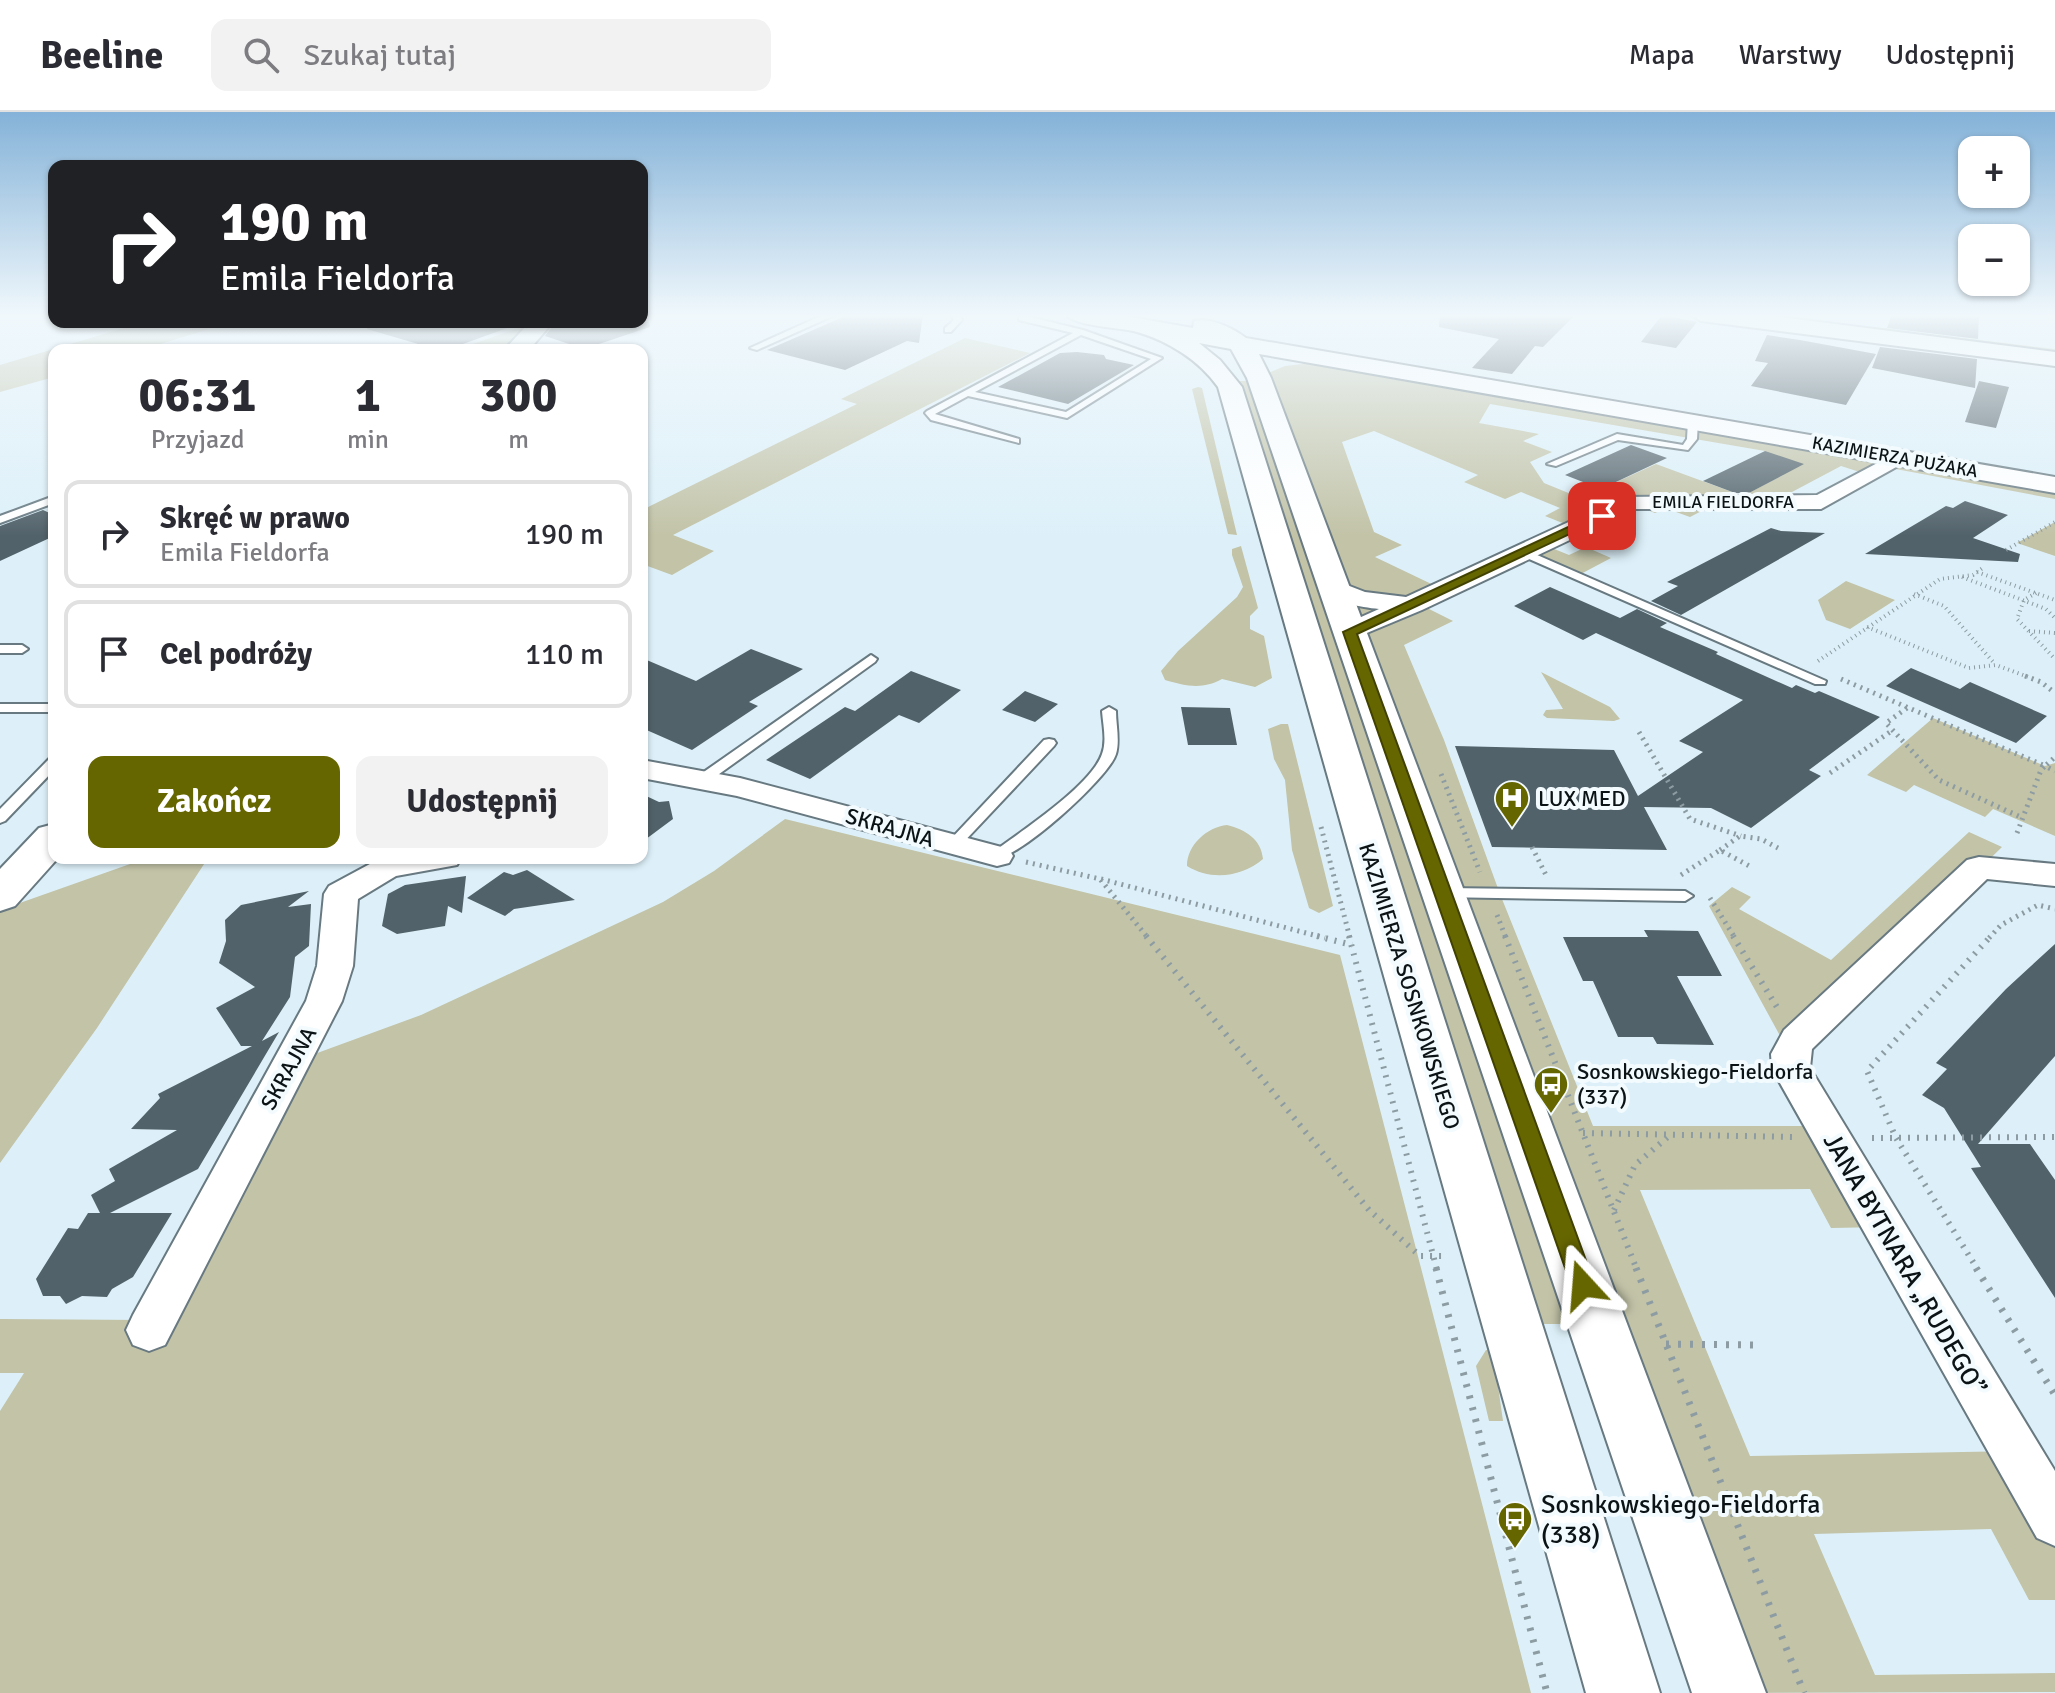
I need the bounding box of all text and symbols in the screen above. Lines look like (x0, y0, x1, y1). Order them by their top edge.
search box (211, 19, 771, 91)
text: Beeline (40, 32, 163, 79)
icon: search (239, 33, 283, 77)
text: Szukaj tutaj (303, 37, 456, 74)
text: Mapa (1629, 38, 1695, 72)
text: Warstwy (1739, 38, 1842, 72)
text: Udostępnij (1886, 38, 2015, 72)
map controls (1958, 136, 2030, 296)
button: + (1958, 136, 2030, 208)
text: 190 m (220, 187, 368, 256)
icon: right (88, 192, 192, 296)
button: − (1958, 224, 2030, 296)
text: Emila Fieldorfa (220, 256, 455, 301)
text: 06:31 (139, 366, 256, 425)
text: 1 (355, 366, 381, 425)
text: 300 (480, 366, 557, 425)
text: Przyjazd (151, 424, 244, 456)
text: min (347, 424, 389, 456)
text: m (508, 424, 529, 456)
street label: KAZIMIERZA PUŻAKA (1810, 432, 1980, 482)
pin (1568, 482, 1636, 550)
street label: EMILA FIELDORFA (1652, 491, 1794, 513)
icon: arrive (1580, 494, 1624, 538)
text: Skręć w prawo (160, 500, 350, 537)
icon: right (92, 512, 136, 556)
text: 190 m (525, 516, 604, 553)
text: Emila Fieldorfa (160, 537, 330, 569)
icon: arrive (92, 632, 136, 676)
text: Cel podróży (160, 636, 312, 673)
text: 110 m (525, 636, 604, 673)
button: Zakończ (88, 756, 340, 848)
button: Udostępnij (356, 756, 608, 848)
hospital icon: LUX MED (1493, 779, 1531, 829)
place label: LUX MED (1538, 785, 1626, 812)
street label: SKRAJNA (843, 802, 938, 853)
street label: KAZIMIERZA SOSNKOWSKIEGO (1353, 840, 1466, 1133)
street label: SKRAJNA (255, 1022, 322, 1114)
place label: Sosnkowskiego-Fieldorfa (337) (1577, 1058, 1813, 1110)
bus stop icon: Sosnkowskiego-Fieldorfa (337) (1532, 1065, 1570, 1115)
street label: JANA BYTNARA „RUDEGO” (1816, 1127, 1992, 1402)
position arrow (1541, 1243, 1625, 1327)
place label: Sosnkowskiego-Fieldorfa (338) (1541, 1489, 1820, 1551)
bus stop icon: Sosnkowskiego-Fieldorfa (338) (1496, 1500, 1534, 1550)

